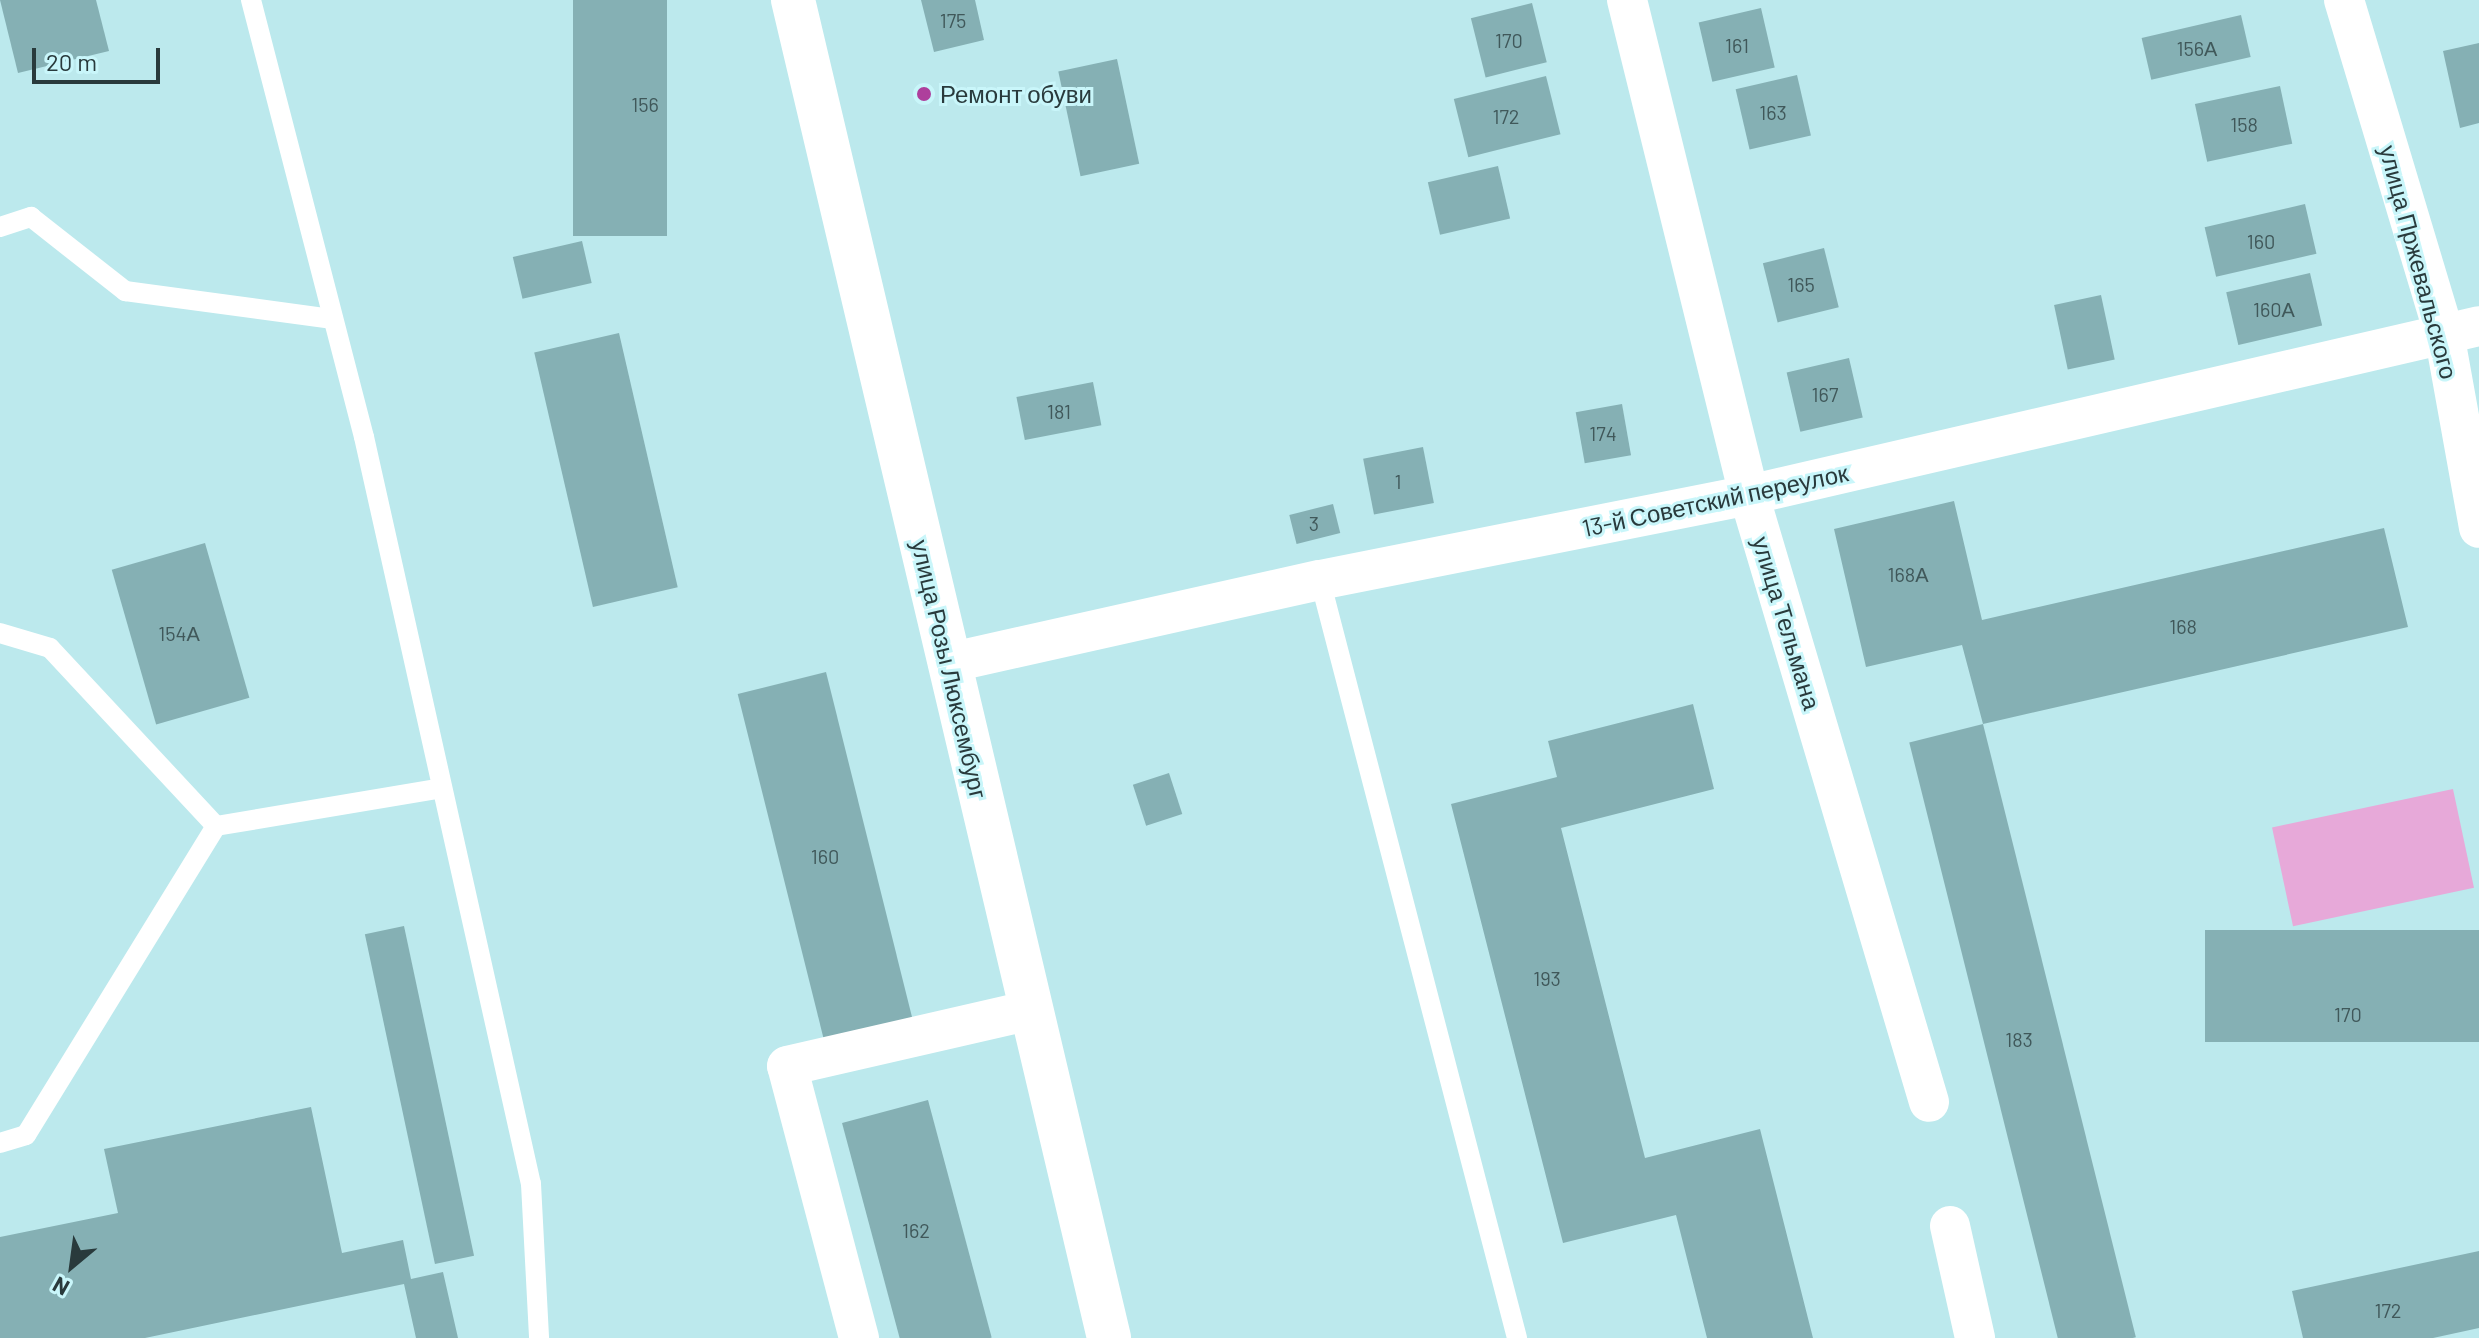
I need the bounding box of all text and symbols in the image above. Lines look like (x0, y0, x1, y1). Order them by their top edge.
house number: 175 (940, 8, 966, 32)
house number: 170 (1495, 28, 1523, 52)
scale bar (36, 32, 164, 82)
house number: 161 (1725, 33, 1749, 57)
house number: 156А (2177, 36, 2217, 60)
text: 20 m (46, 47, 97, 76)
place label: Ремонт обуви (940, 80, 1092, 108)
marker: Ремонт обуви (915, 85, 933, 103)
house number: 156 (631, 92, 659, 116)
house number: 163 (1759, 100, 1787, 124)
house number: 172 (1492, 104, 1520, 128)
house number: 158 (2230, 112, 2258, 136)
street label: улица Пржевальского (2374, 142, 2464, 382)
house number: 160 (2247, 229, 2275, 253)
house number: 165 (1787, 272, 1815, 296)
house number: 160А (2253, 297, 2295, 321)
house number: 167 (1812, 382, 1838, 406)
house number: 181 (1047, 399, 1071, 423)
house number: 174 (1589, 421, 1617, 445)
street label: 13-й Советский переулок (1579, 458, 1851, 542)
house number: 1 (1395, 469, 1401, 493)
house number: 3 (1309, 511, 1319, 535)
street label: улица Тельмана (1747, 533, 1827, 713)
street label: улица Розы Люксембург (906, 537, 994, 801)
house number: 168А (1887, 562, 1929, 586)
house number: 168 (2169, 614, 2197, 638)
house number: 154А (158, 621, 200, 645)
house number: 160 (811, 844, 839, 868)
house number: 193 (1533, 966, 1561, 990)
house number: 170 (2334, 1002, 2362, 1026)
house number: 183 (2005, 1027, 2033, 1051)
house number: 162 (902, 1218, 930, 1242)
north arrow (32, 1226, 112, 1306)
text: N (48, 1272, 73, 1302)
house number: 172 (2374, 1298, 2402, 1322)

